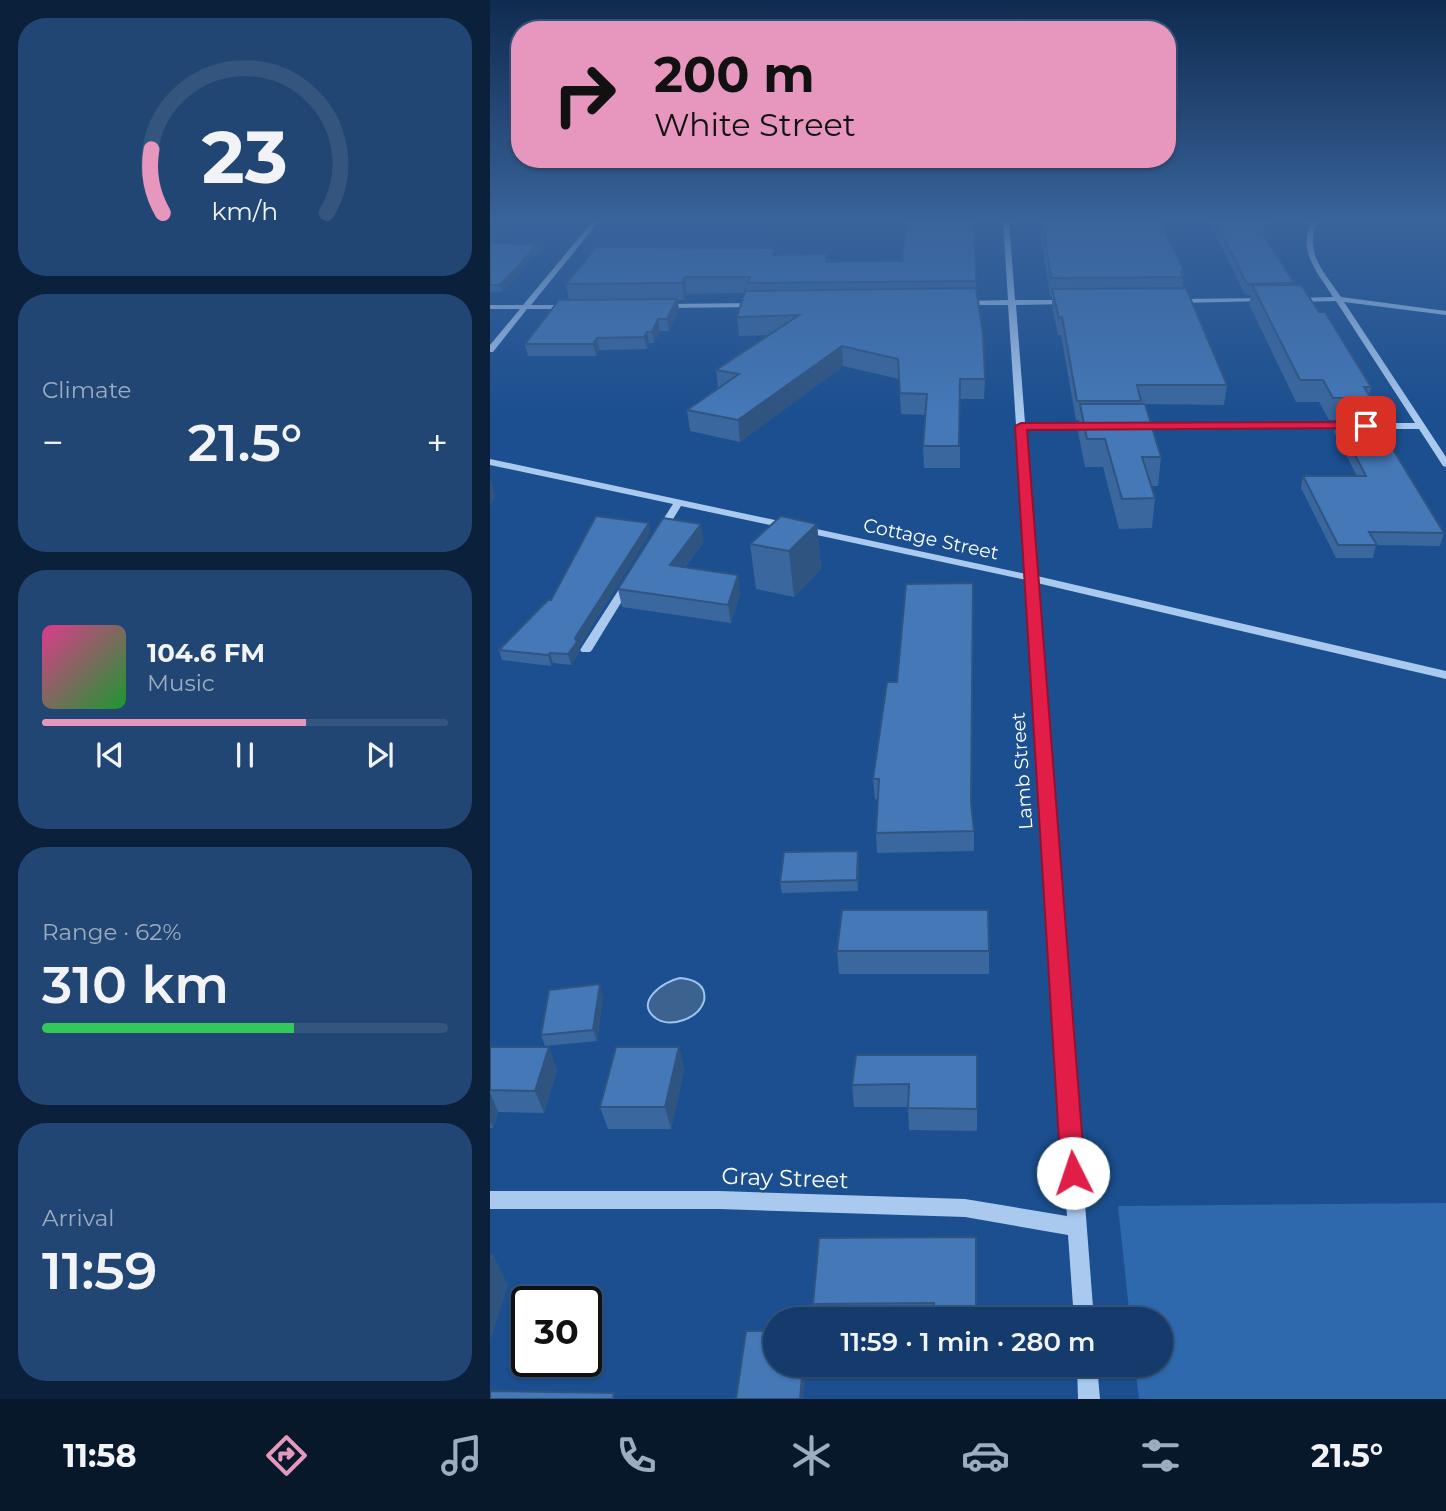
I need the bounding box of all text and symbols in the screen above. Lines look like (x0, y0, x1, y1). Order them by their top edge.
text: 200 m (654, 45, 815, 104)
icon: right (539, 49, 630, 140)
text: White Street (654, 105, 856, 144)
text: 23 (202, 113, 288, 201)
text: km/h (212, 196, 278, 226)
text: Climate (42, 376, 131, 404)
pin (1336, 396, 1396, 456)
icon: arrive (1347, 407, 1385, 445)
text: 21.5° (188, 411, 302, 474)
text: − (42, 419, 64, 466)
text: + (426, 419, 448, 466)
street label: Cottage Street (861, 513, 1001, 565)
text: 104.6 FM (147, 637, 265, 669)
text: Music (147, 669, 215, 697)
street label: Lamb Street (1006, 711, 1038, 831)
icon: previous (91, 736, 129, 774)
icon: pause (226, 736, 264, 774)
icon: next (361, 736, 399, 774)
text: Range · 62% (42, 918, 182, 946)
text: 310 km (42, 953, 229, 1016)
position arrow (1036, 1136, 1110, 1210)
street label: Gray Street (721, 1162, 849, 1194)
text: Arrival (42, 1204, 115, 1232)
text: 11:59 (42, 1239, 157, 1302)
speed limit sign: 30 (511, 1286, 602, 1377)
text: 11:59 · 1 min · 280 m (840, 1326, 1096, 1358)
icon: directions (262, 1431, 311, 1480)
icon: music (437, 1431, 486, 1480)
icon: phone (612, 1431, 661, 1480)
icon: climate (787, 1431, 836, 1480)
icon: car (961, 1431, 1010, 1480)
icon: filters (1136, 1431, 1185, 1480)
text: 11:58 (63, 1436, 137, 1475)
text: 21.5° (1311, 1436, 1383, 1475)

